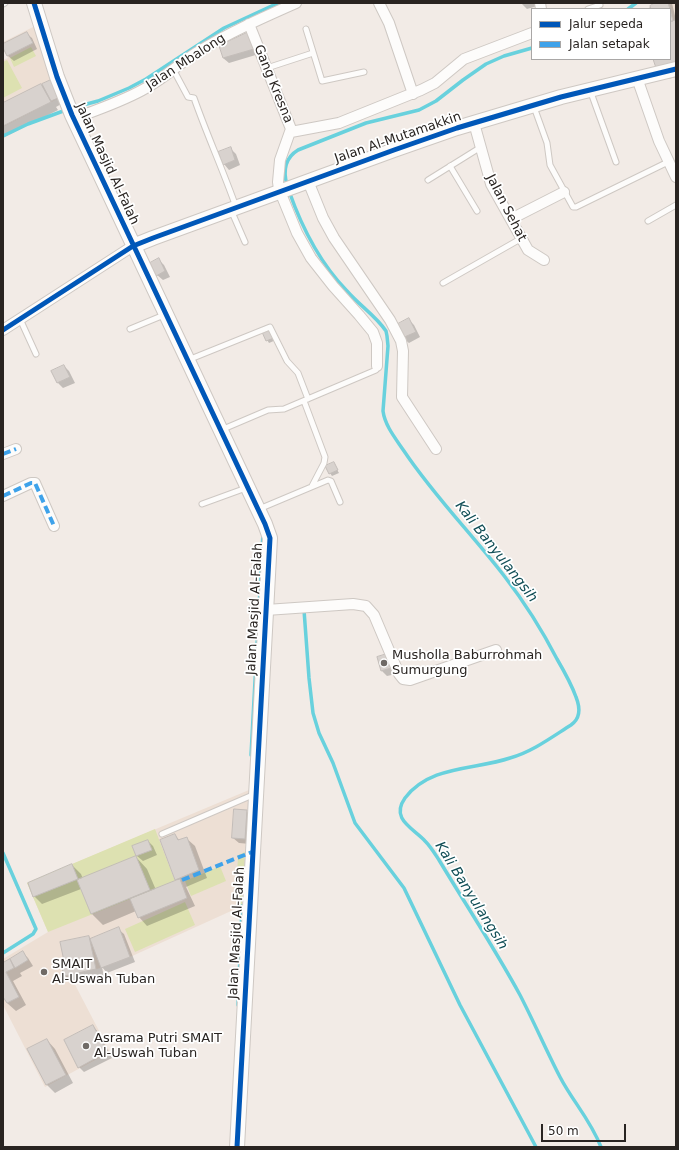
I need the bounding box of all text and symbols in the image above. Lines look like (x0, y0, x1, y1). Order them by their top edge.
legend (531, 8, 671, 60)
text: Jalur sepeda (569, 17, 643, 31)
street label: Jalan Mbalong (143, 31, 229, 93)
text: Jalan setapak (569, 37, 650, 51)
street label: Gang Kresna (250, 42, 296, 126)
street label: Jalan Masjid Al-Falah (72, 101, 142, 227)
street label: Jalan Al-Mutamakkin (333, 109, 463, 167)
street label: Jalan Sehat (482, 172, 530, 244)
water label: Kali Banyulangsih (451, 498, 541, 606)
street label: Jalan Masjid Al-Falah (244, 542, 266, 676)
place label: Musholla Baburrohmah Sumurgung (392, 648, 542, 679)
marker: Musholla Baburrohmah Sumurgung (379, 658, 389, 668)
water label: Kali Banyulangsih (431, 839, 511, 953)
street label: Jalan Masjid Al-Falah (226, 866, 248, 1000)
place label: SMAIT Al-Uswah Tuban (52, 957, 155, 988)
marker: SMAIT Al-Uswah Tuban (39, 967, 49, 977)
place label: Asrama Putri SMAIT Al-Uswah Tuban (94, 1031, 222, 1062)
marker: Asrama Putri SMAIT Al-Uswah Tuban (81, 1041, 91, 1051)
scale bar (543, 1116, 628, 1142)
text: 50 m (548, 1124, 579, 1138)

